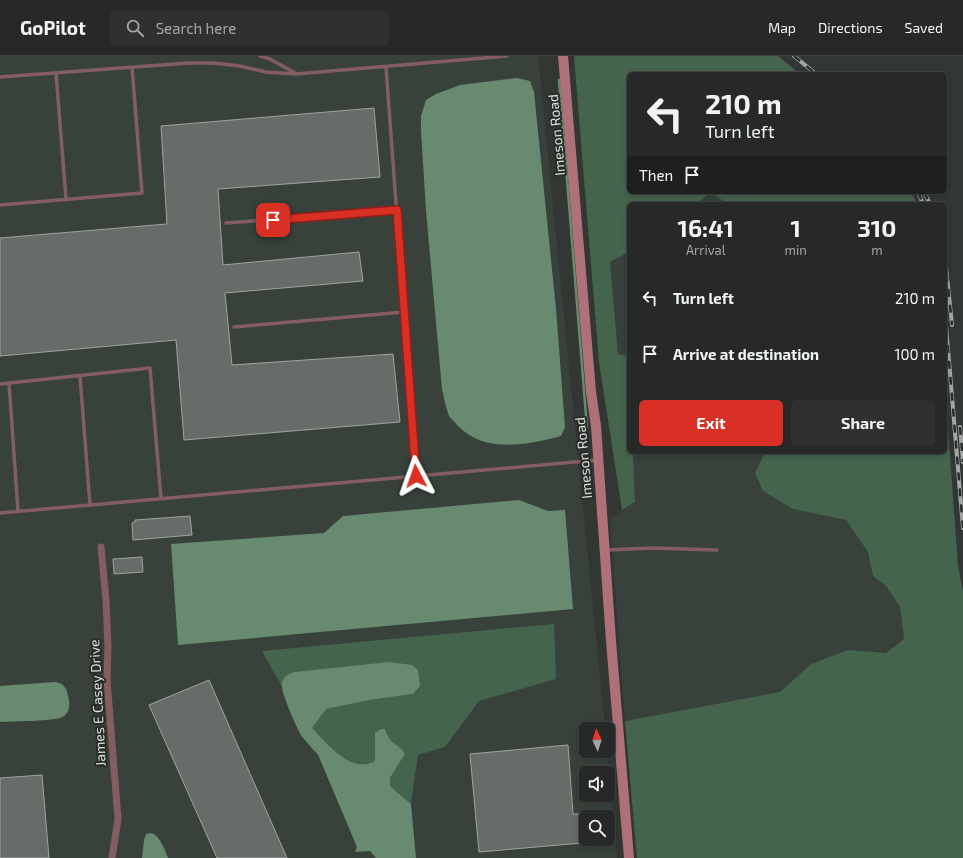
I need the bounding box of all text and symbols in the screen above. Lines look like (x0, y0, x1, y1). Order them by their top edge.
search box (110, 10, 390, 46)
text: GoPilot (20, 16, 86, 39)
icon: search (124, 17, 146, 39)
text: Search here (156, 19, 236, 37)
text: Map (768, 19, 796, 36)
text: Directions (818, 19, 883, 36)
text: Saved (905, 19, 943, 36)
text: 210 m (705, 86, 782, 120)
icon: left (639, 88, 691, 140)
street label: Imeson Road (544, 93, 568, 177)
text: Turn left (705, 120, 775, 142)
icon: arrive (681, 164, 703, 186)
text: Then (639, 166, 673, 184)
pin (256, 203, 290, 237)
icon: arrive (262, 209, 284, 231)
text: 16:41 (678, 213, 734, 242)
text: 1 (790, 213, 801, 242)
text: 310 (857, 213, 896, 242)
text: Arrival (686, 242, 726, 258)
text: min (785, 242, 807, 258)
text: m (871, 242, 883, 258)
icon: left (639, 287, 661, 309)
text: Turn left (673, 289, 734, 307)
text: 210 m (895, 289, 935, 307)
icon: arrive (639, 343, 661, 365)
text: Arrive at destination (673, 345, 819, 363)
text: 100 m (894, 345, 935, 363)
button: Exit (639, 400, 783, 446)
button: Share (791, 400, 935, 446)
street label: Imeson Road (571, 416, 595, 500)
position arrow (395, 455, 437, 497)
street label: James E Casey Drive (85, 639, 109, 767)
north arrow (579, 722, 615, 758)
map controls (579, 722, 615, 846)
button: sound (579, 766, 615, 802)
button: search (579, 810, 615, 846)

